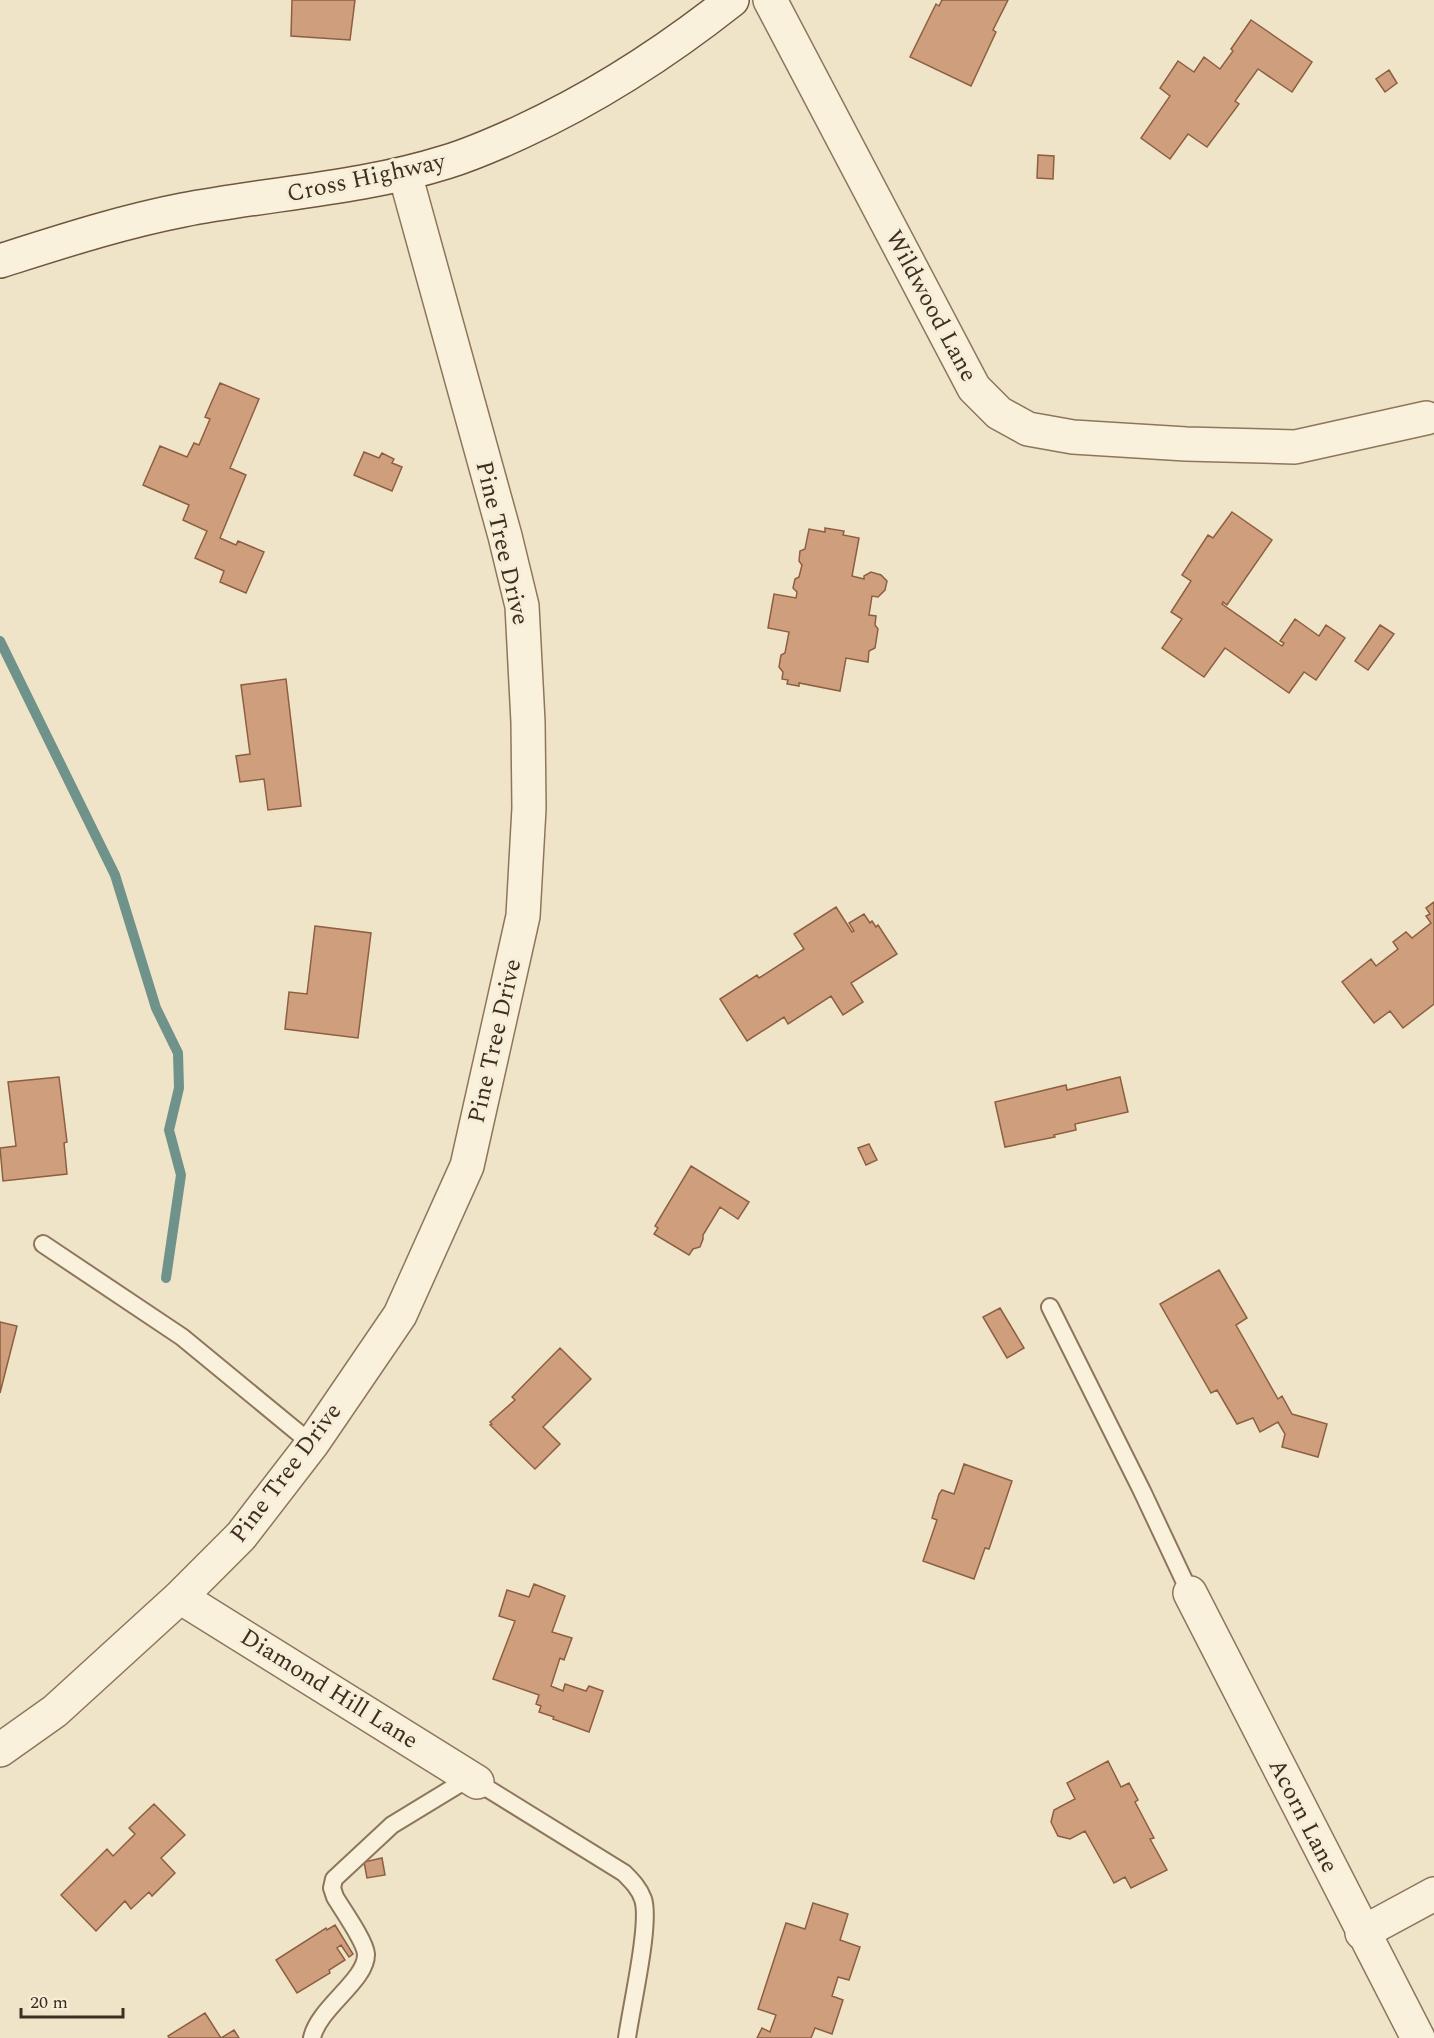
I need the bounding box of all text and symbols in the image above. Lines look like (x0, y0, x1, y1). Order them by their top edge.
street label: Cross Highway (283, 143, 450, 212)
street label: Wildwood Lane (876, 224, 986, 388)
street label: Pine Tree Drive (466, 457, 538, 629)
street label: Pine Tree Drive (459, 955, 531, 1127)
street label: Pine Tree Drive (221, 1395, 351, 1551)
street label: Diamond Hill Lane (233, 1620, 425, 1758)
street label: Acorn Lane (1259, 1753, 1347, 1879)
scale bar (21, 1981, 123, 2019)
text: 20 m (30, 1989, 68, 2016)

